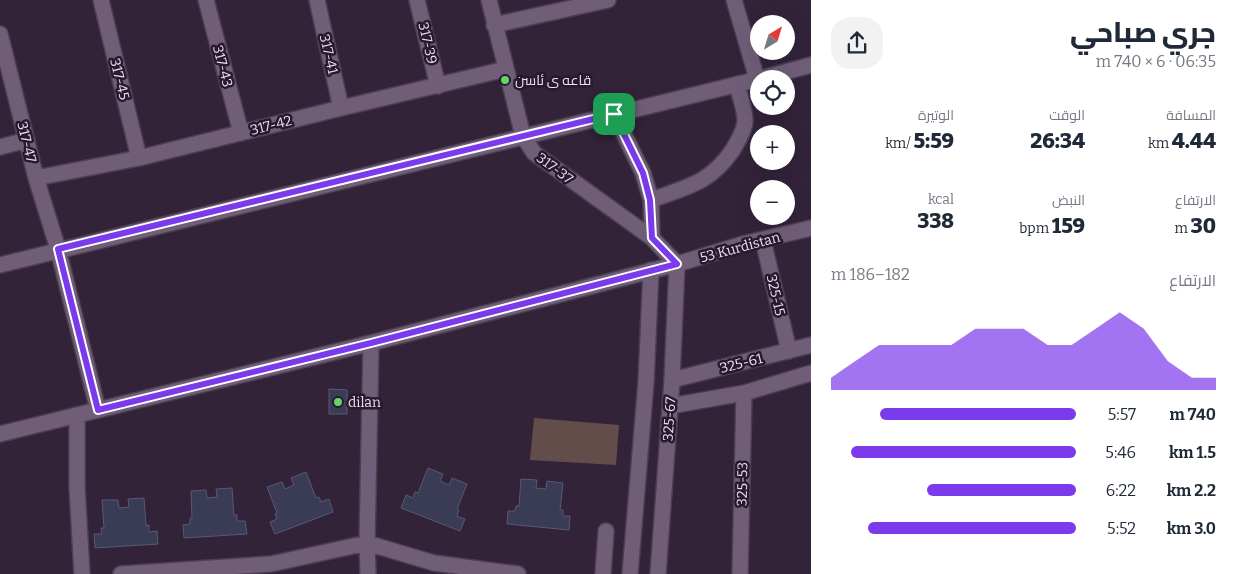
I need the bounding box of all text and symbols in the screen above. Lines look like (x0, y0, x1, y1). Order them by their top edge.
north arrow (750, 15, 795, 60)
map controls (750, 15, 795, 225)
text: جري صباحي (1070, 16, 1216, 49)
button: share (831, 17, 883, 69)
street label: 317-39 (414, 21, 441, 66)
street label: 317-41 (316, 33, 341, 76)
street label: 317-43 (209, 43, 236, 89)
text: 06:35 · 6 × 740 m (1096, 52, 1216, 71)
street label: 317-45 (106, 57, 133, 102)
button: locate (750, 70, 795, 115)
place label: قاعه ى ئاسن (515, 72, 591, 89)
marker: قاعه ى ئاسن (499, 74, 511, 86)
pin (593, 93, 635, 135)
icon: arrive (600, 100, 628, 128)
text: الوتيرة (918, 107, 954, 124)
text: الوقت (1049, 107, 1085, 124)
text: المسافة (1166, 107, 1216, 124)
street label: 317-42 (249, 112, 294, 139)
street label: 317-47 (13, 120, 40, 164)
button: + (750, 125, 795, 170)
text: 5:59 (913, 128, 954, 154)
text: 26:34 (1030, 128, 1085, 154)
text: 4.44 (1172, 128, 1216, 154)
text: /km (885, 135, 913, 152)
text: km (1148, 135, 1172, 152)
street label: 317-37 (533, 149, 576, 188)
button: − (750, 180, 795, 225)
text: kcal (928, 191, 954, 208)
text: النبض (1052, 192, 1085, 209)
text: الارتفاع (1175, 192, 1216, 209)
text: 338 (917, 208, 954, 234)
text: 159 (1052, 213, 1085, 239)
text: 30 (1191, 213, 1216, 239)
text: bpm (1019, 220, 1052, 237)
text: m (1174, 220, 1191, 237)
street label: 53 Kurdistan (698, 229, 782, 266)
text: 182–186 m (831, 265, 910, 284)
text: الارتفاع (1169, 271, 1216, 290)
street label: 325-15 (763, 273, 789, 318)
street label: 325-61 (718, 350, 764, 377)
place label: dilan (348, 394, 381, 411)
marker: dilan (332, 396, 344, 408)
street label: 325-67 (659, 396, 680, 442)
text: 5:57 (1108, 405, 1136, 424)
text: 740 m (1170, 405, 1216, 424)
text: 5:46 (1105, 443, 1136, 462)
text: 1.5 km (1169, 443, 1216, 462)
street label: 325-53 (734, 462, 751, 506)
text: 6:22 (1106, 481, 1136, 500)
text: 2.2 km (1167, 481, 1216, 500)
text: 5:52 (1107, 519, 1136, 538)
text: 3.0 km (1167, 519, 1216, 538)

